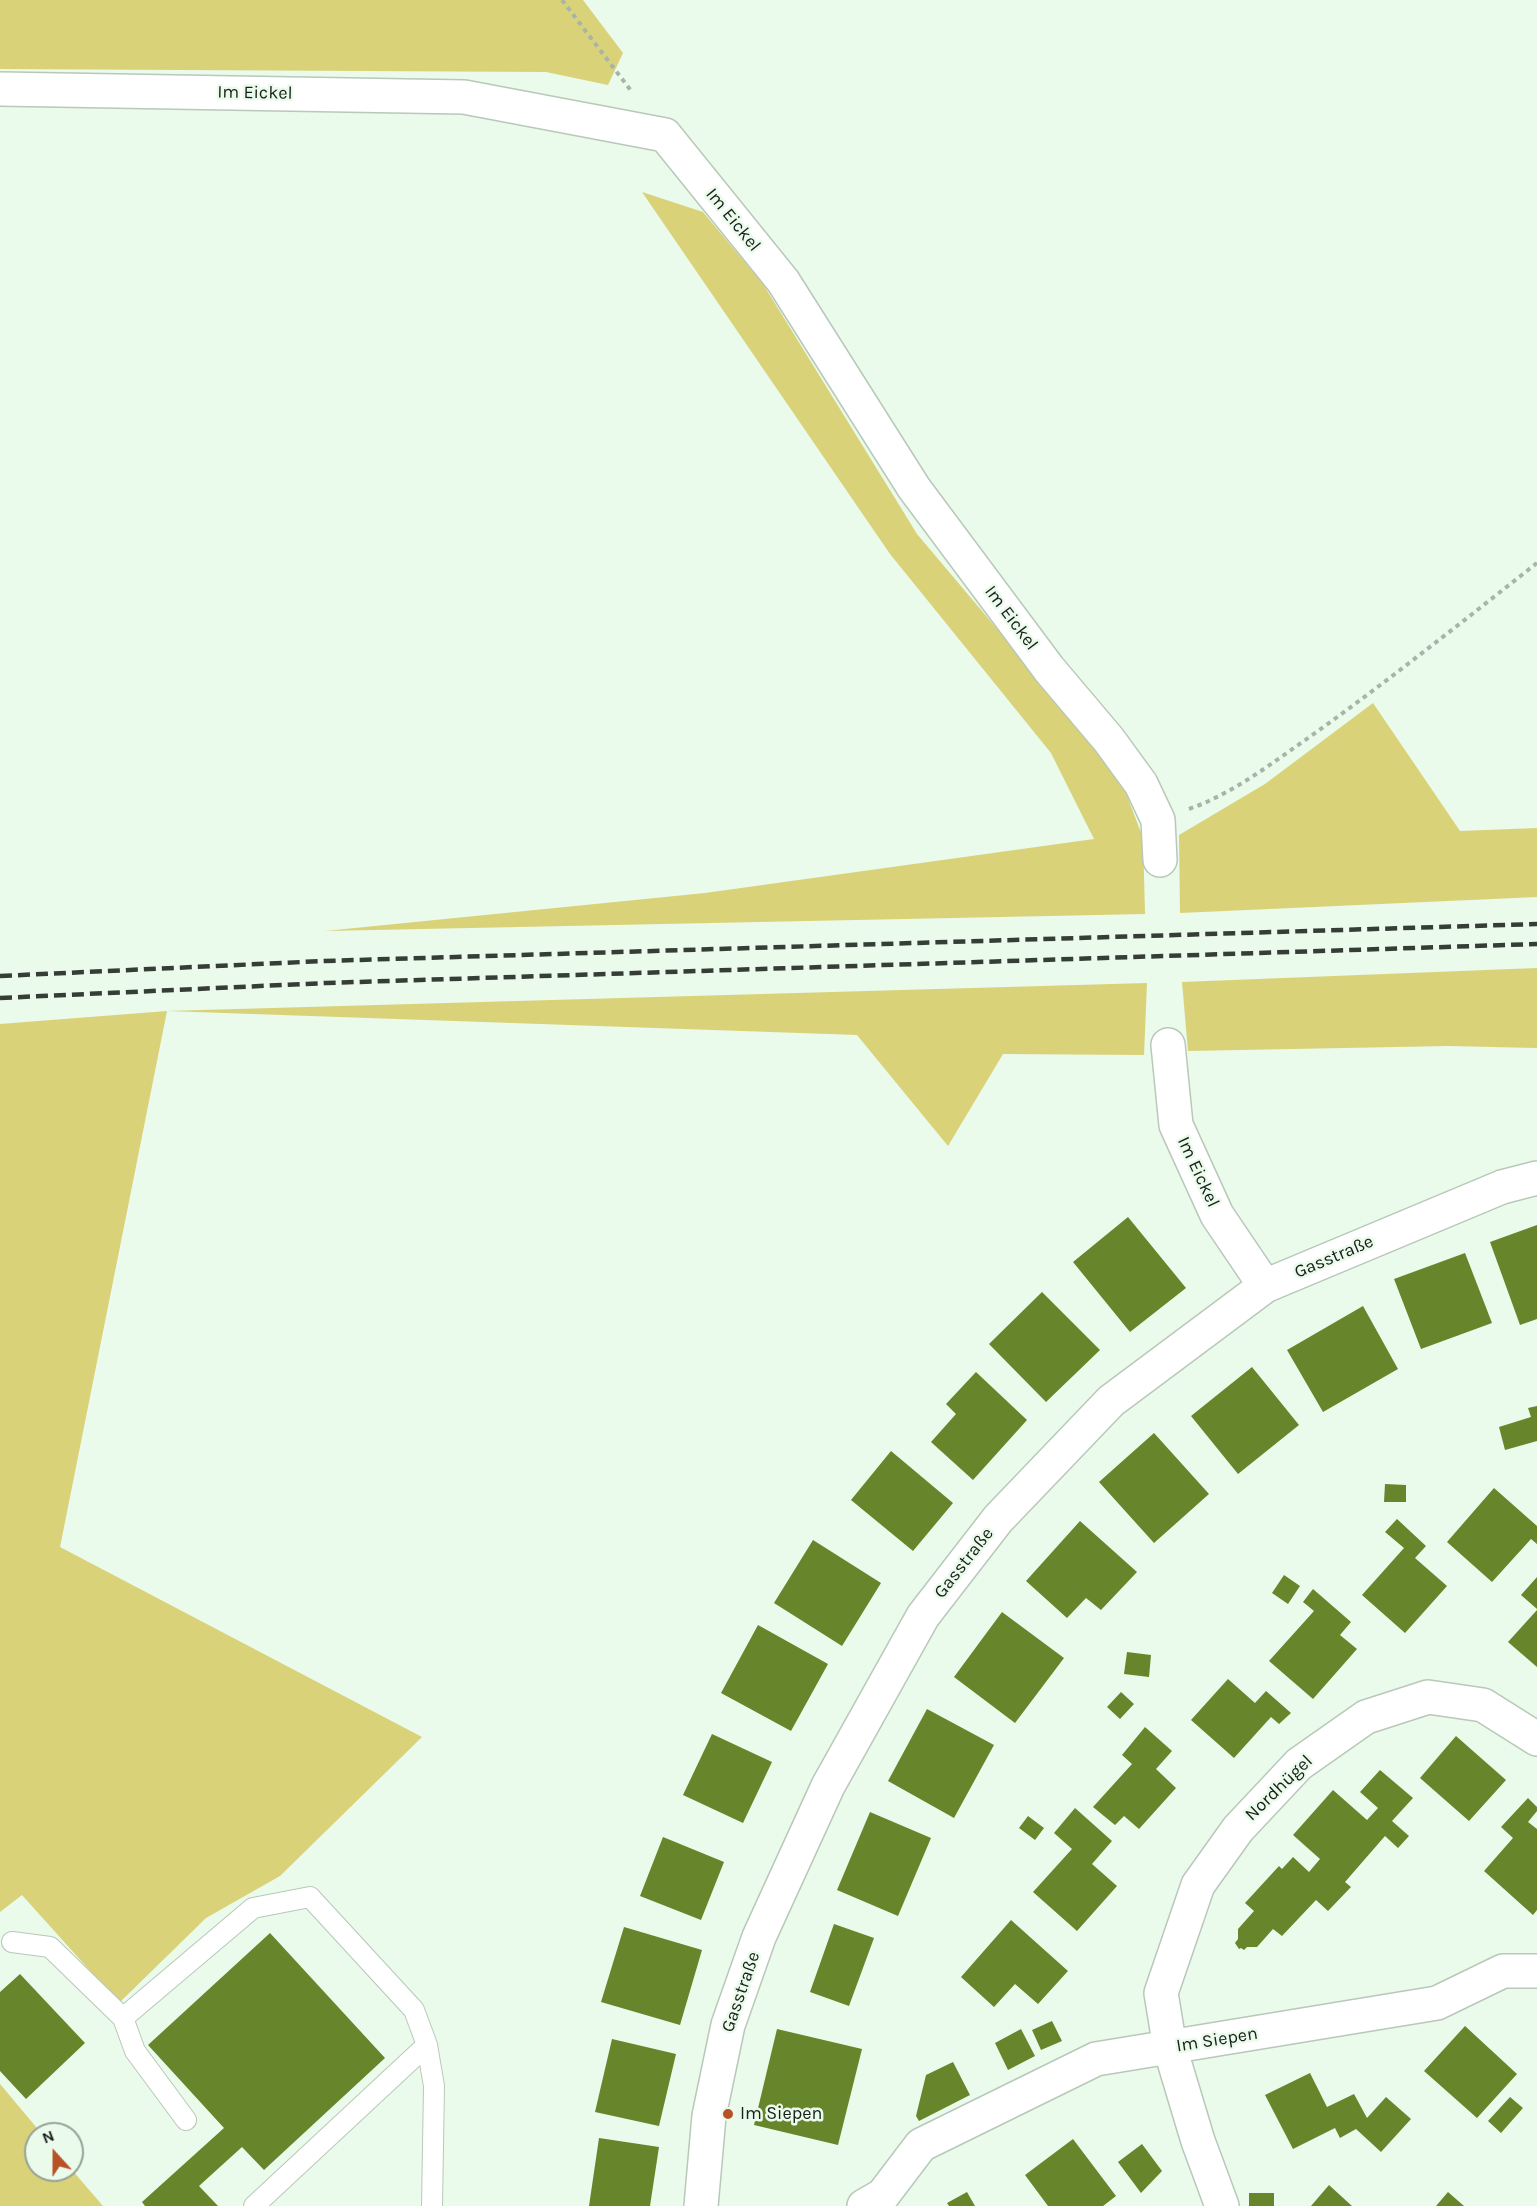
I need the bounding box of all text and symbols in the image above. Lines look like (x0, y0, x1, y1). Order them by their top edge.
street label: Im Eickel (217, 82, 293, 104)
street label: Im Eickel (701, 184, 765, 256)
street label: Im Eickel (980, 581, 1042, 655)
street label: Im Eickel (1172, 1133, 1224, 1211)
street label: Gasstraße (1291, 1231, 1377, 1283)
street label: Gasstraße (930, 1523, 998, 1603)
street label: Nordhügel (1241, 1751, 1317, 1825)
street label: Gasstraße (717, 1949, 765, 2035)
street label: Im Siepen (1175, 2023, 1259, 2057)
place label: Im Siepen (740, 2103, 822, 2125)
marker: Im Siepen (721, 2107, 735, 2121)
north arrow (24, 2122, 84, 2182)
text: N (39, 2126, 57, 2148)

